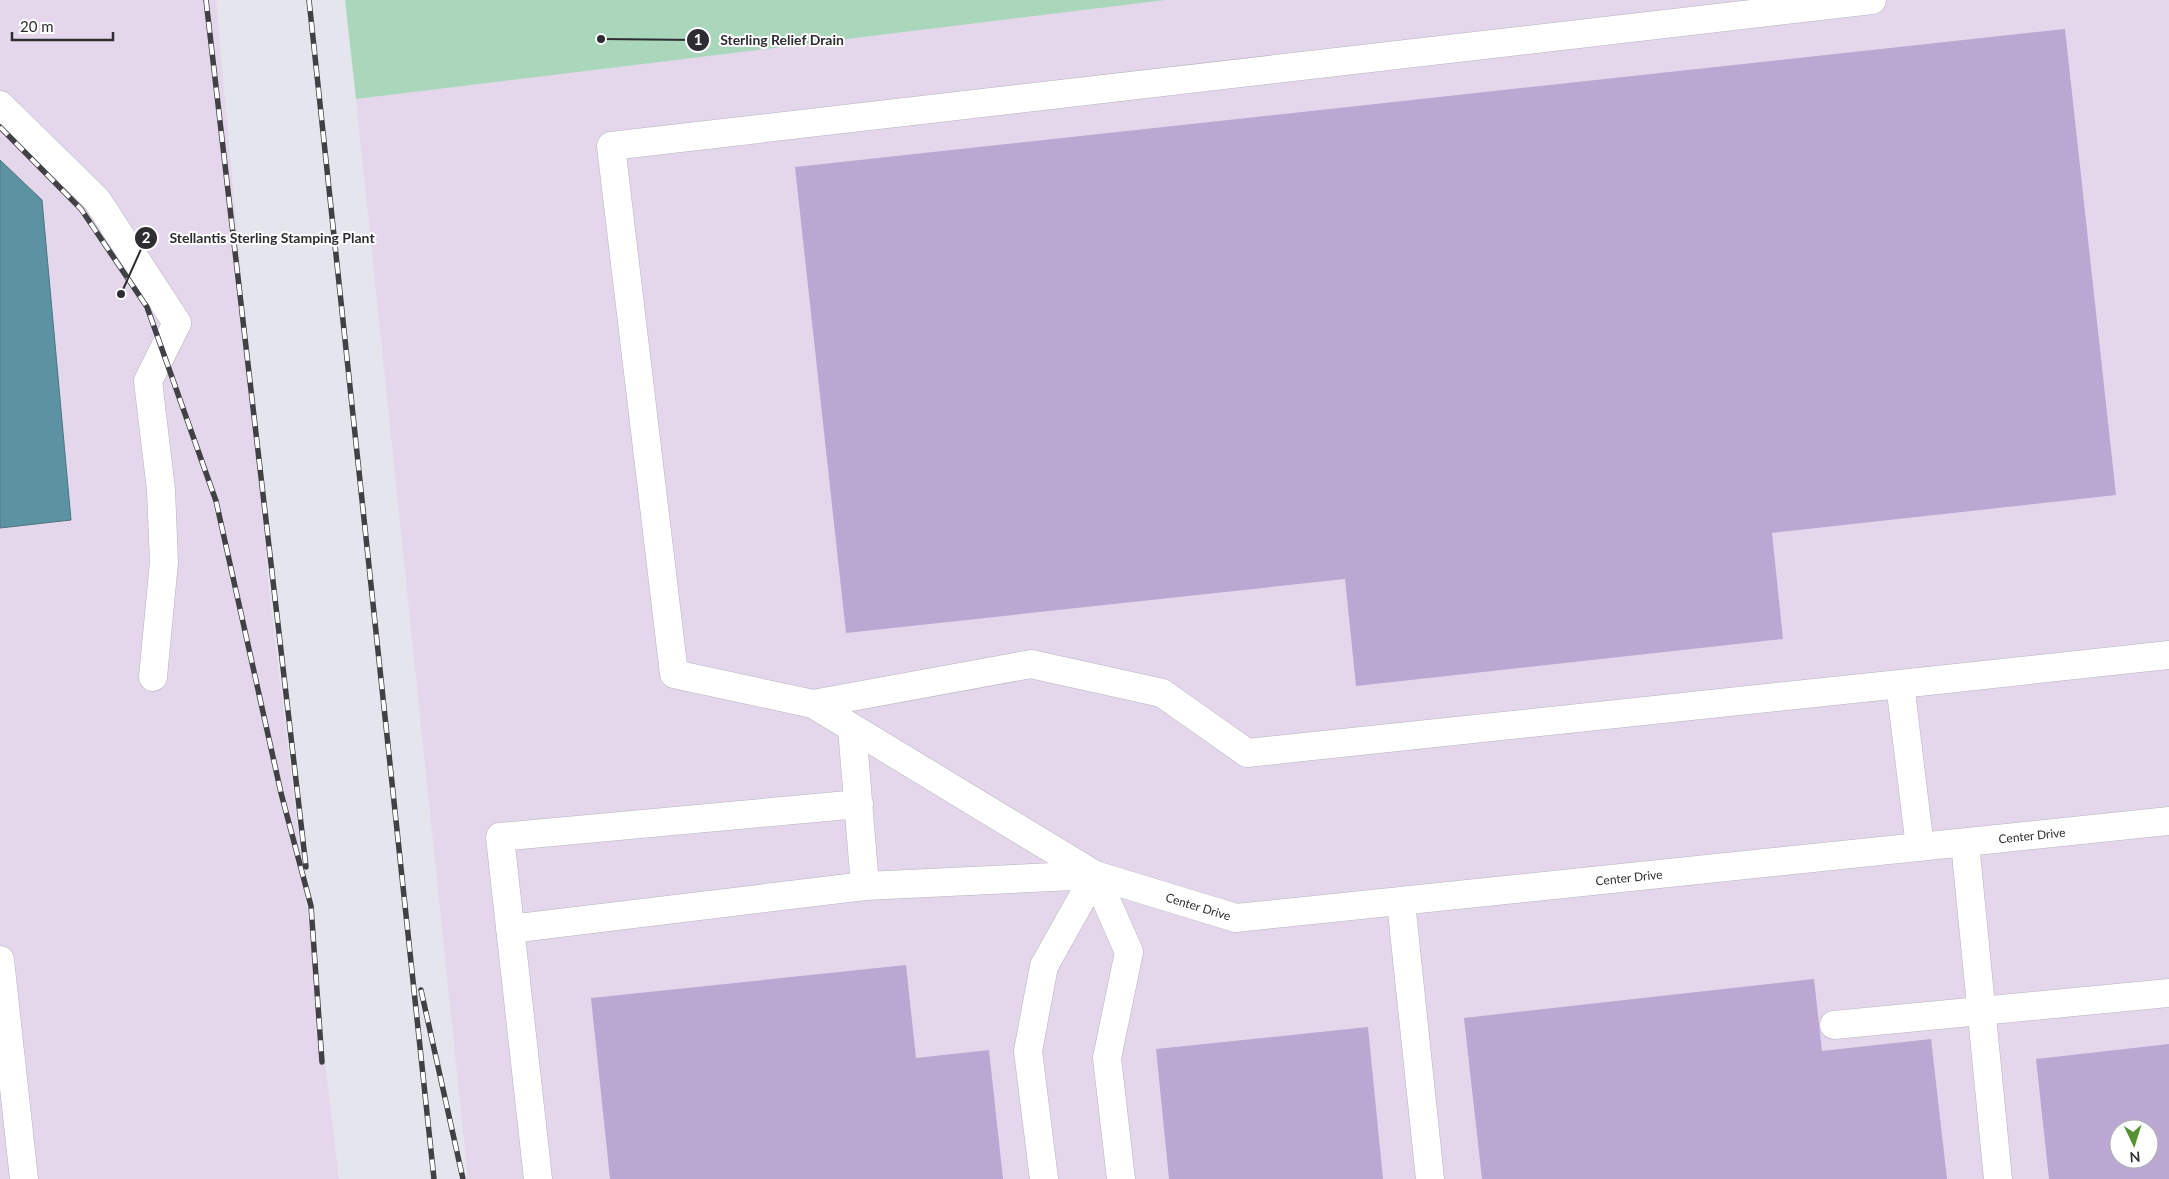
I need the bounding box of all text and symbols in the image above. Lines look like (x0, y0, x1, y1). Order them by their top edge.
scale bar (12, 10, 114, 42)
text: 20 m (20, 17, 54, 35)
callout: Sterling Relief Drain (685, 25, 854, 54)
text: 1 (694, 30, 702, 48)
text: Sterling Relief Drain (720, 31, 844, 48)
callout: Stellantis Sterling Stamping Plant (134, 223, 384, 252)
text: 2 (142, 228, 151, 246)
text: Stellantis Sterling Stamping Plant (169, 229, 375, 246)
street label: Center Drive (1998, 825, 2066, 846)
street label: Center Drive (1595, 867, 1663, 888)
street label: Center Drive (1164, 890, 1232, 924)
north arrow (2109, 1119, 2159, 1169)
text: N (2129, 1149, 2141, 1166)

